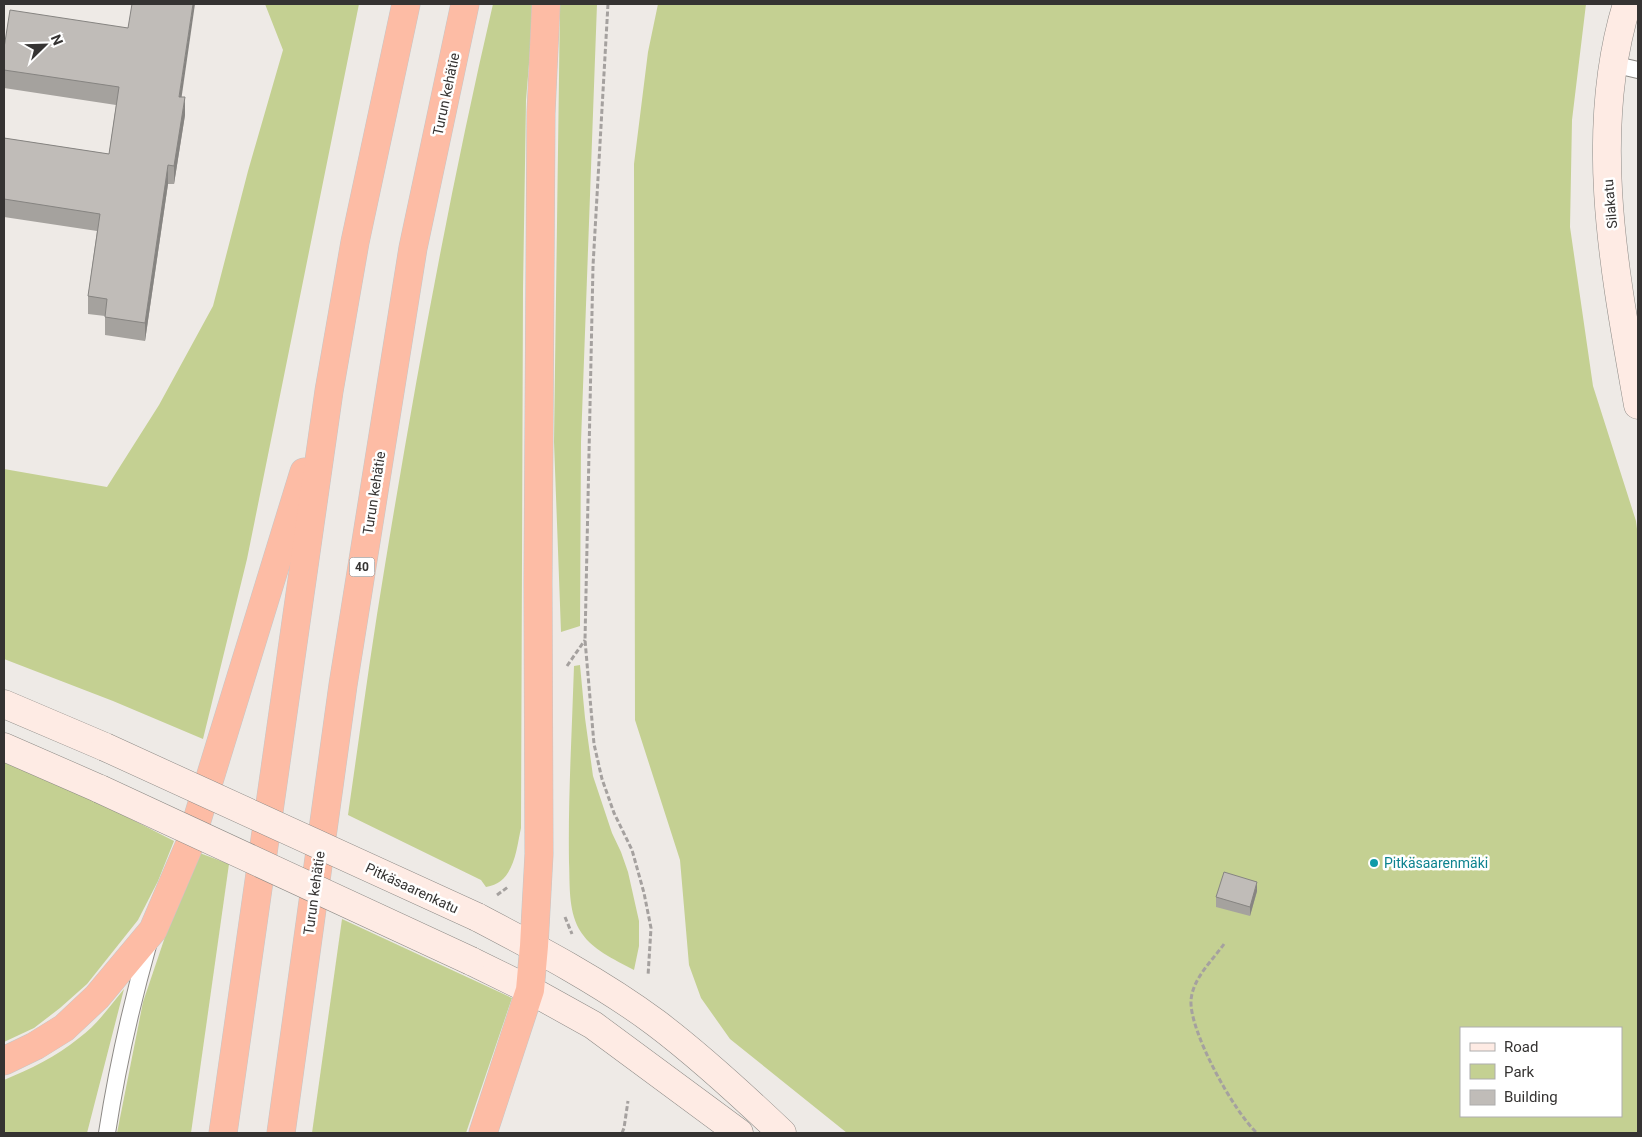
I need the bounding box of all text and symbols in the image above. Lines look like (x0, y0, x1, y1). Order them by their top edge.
north arrow (20, 20, 70, 70)
text: N (48, 32, 66, 48)
street label: Turun kehätie (429, 51, 463, 137)
street label: Silakatu (1600, 179, 1620, 229)
street label: Turun kehätie (360, 450, 388, 536)
road number: 40 (350, 558, 374, 576)
street label: Turun kehätie (300, 850, 328, 936)
place label: Pitkäsaarenmäki (1384, 855, 1488, 871)
marker: Pitkäsaarenmäki (1368, 857, 1380, 869)
street label: Pitkäsaarenkatu (363, 859, 461, 917)
legend (1460, 1027, 1622, 1117)
text: Road (1504, 1038, 1538, 1056)
text: Park (1504, 1063, 1535, 1081)
text: Building (1504, 1088, 1558, 1106)

